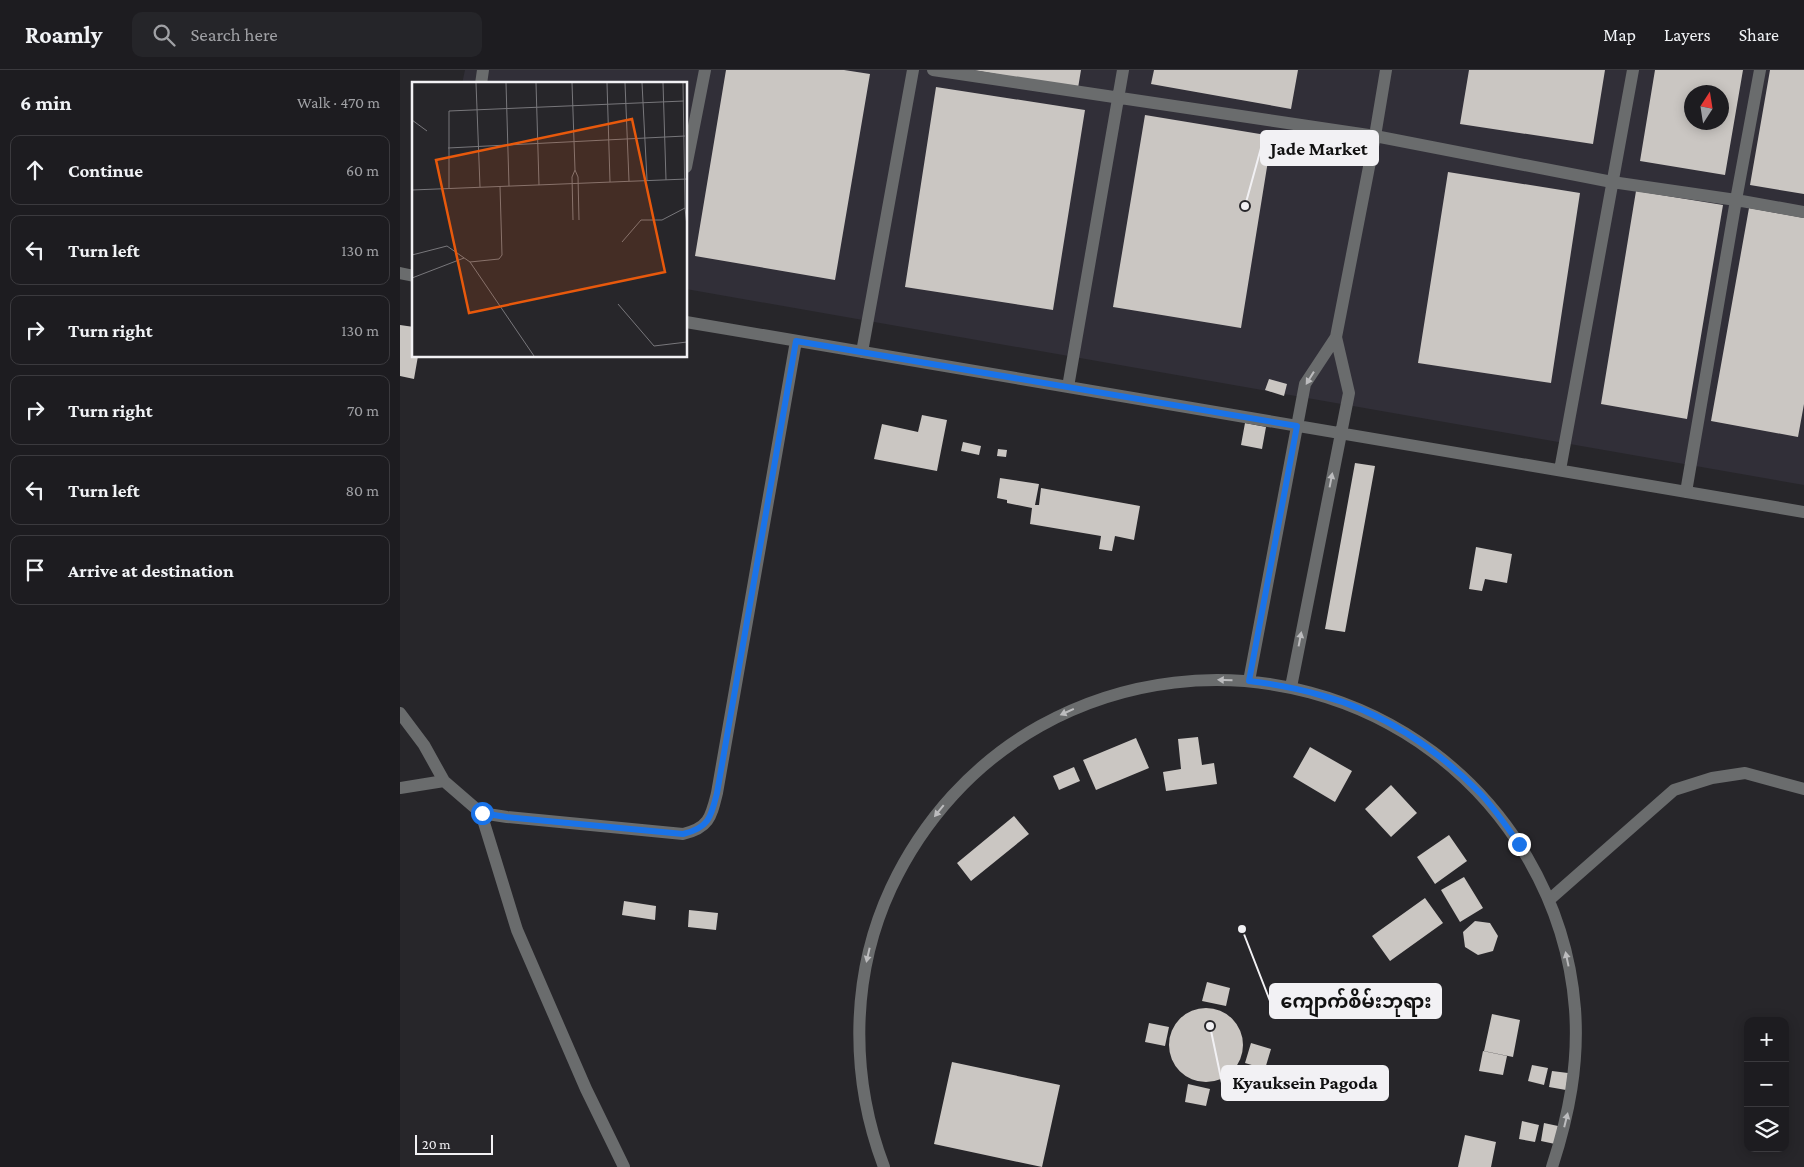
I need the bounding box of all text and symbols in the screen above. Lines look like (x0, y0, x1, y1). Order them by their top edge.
search box (132, 12, 482, 57)
text: Roamly (25, 21, 102, 48)
icon: search (150, 21, 178, 49)
text: Search here (190, 24, 278, 45)
text: Map (1603, 25, 1636, 45)
text: Layers (1664, 25, 1711, 45)
text: Share (1739, 25, 1779, 45)
inset map (412, 82, 688, 358)
north arrow (1684, 85, 1729, 130)
text: 6 min (20, 91, 71, 115)
text: Walk · 470 m (297, 94, 380, 111)
callout: Jade Market (1261, 131, 1378, 165)
text: Jade Market (1268, 138, 1368, 159)
icon: ahead (21, 156, 49, 184)
text: Continue (68, 160, 143, 181)
text: 60 m (346, 162, 379, 179)
icon: left (21, 236, 49, 264)
text: Turn left (68, 240, 140, 261)
text: 130 m (341, 242, 379, 259)
icon: right (21, 316, 49, 344)
text: Turn right (68, 320, 153, 341)
text: 130 m (341, 322, 379, 339)
one-way arrow (1305, 371, 1314, 384)
icon: right (21, 396, 49, 424)
text: Turn right (68, 400, 153, 421)
text: 70 m (347, 402, 379, 419)
one-way arrow (1328, 471, 1336, 487)
icon: left (21, 476, 49, 504)
text: Turn left (68, 480, 140, 501)
text: 80 m (345, 482, 379, 499)
icon: arrive (21, 556, 49, 584)
text: Arrive at destination (68, 560, 234, 581)
one-way arrow (1296, 632, 1304, 647)
one-way arrow (1217, 676, 1233, 684)
one-way arrow (1060, 709, 1074, 717)
route start (471, 802, 494, 825)
one-way arrow (934, 804, 945, 817)
route end (1508, 833, 1531, 856)
one-way arrow (864, 947, 872, 962)
one-way arrow (1563, 951, 1571, 967)
callout: ကျောက်စိမ်းဘုရား (1270, 984, 1441, 1018)
text: ကျောက်စိမ်းဘုရား (1280, 988, 1432, 1018)
map controls (1744, 1017, 1789, 1152)
button: + (1744, 1017, 1789, 1062)
button: − (1744, 1062, 1789, 1107)
callout: Kyauksein Pagoda (1222, 1066, 1388, 1100)
text: Kyauksein Pagoda (1232, 1072, 1379, 1093)
button: layers (1744, 1107, 1789, 1152)
one-way arrow (1562, 1113, 1570, 1128)
scale bar (415, 1132, 492, 1155)
text: 20 m (422, 1136, 450, 1152)

